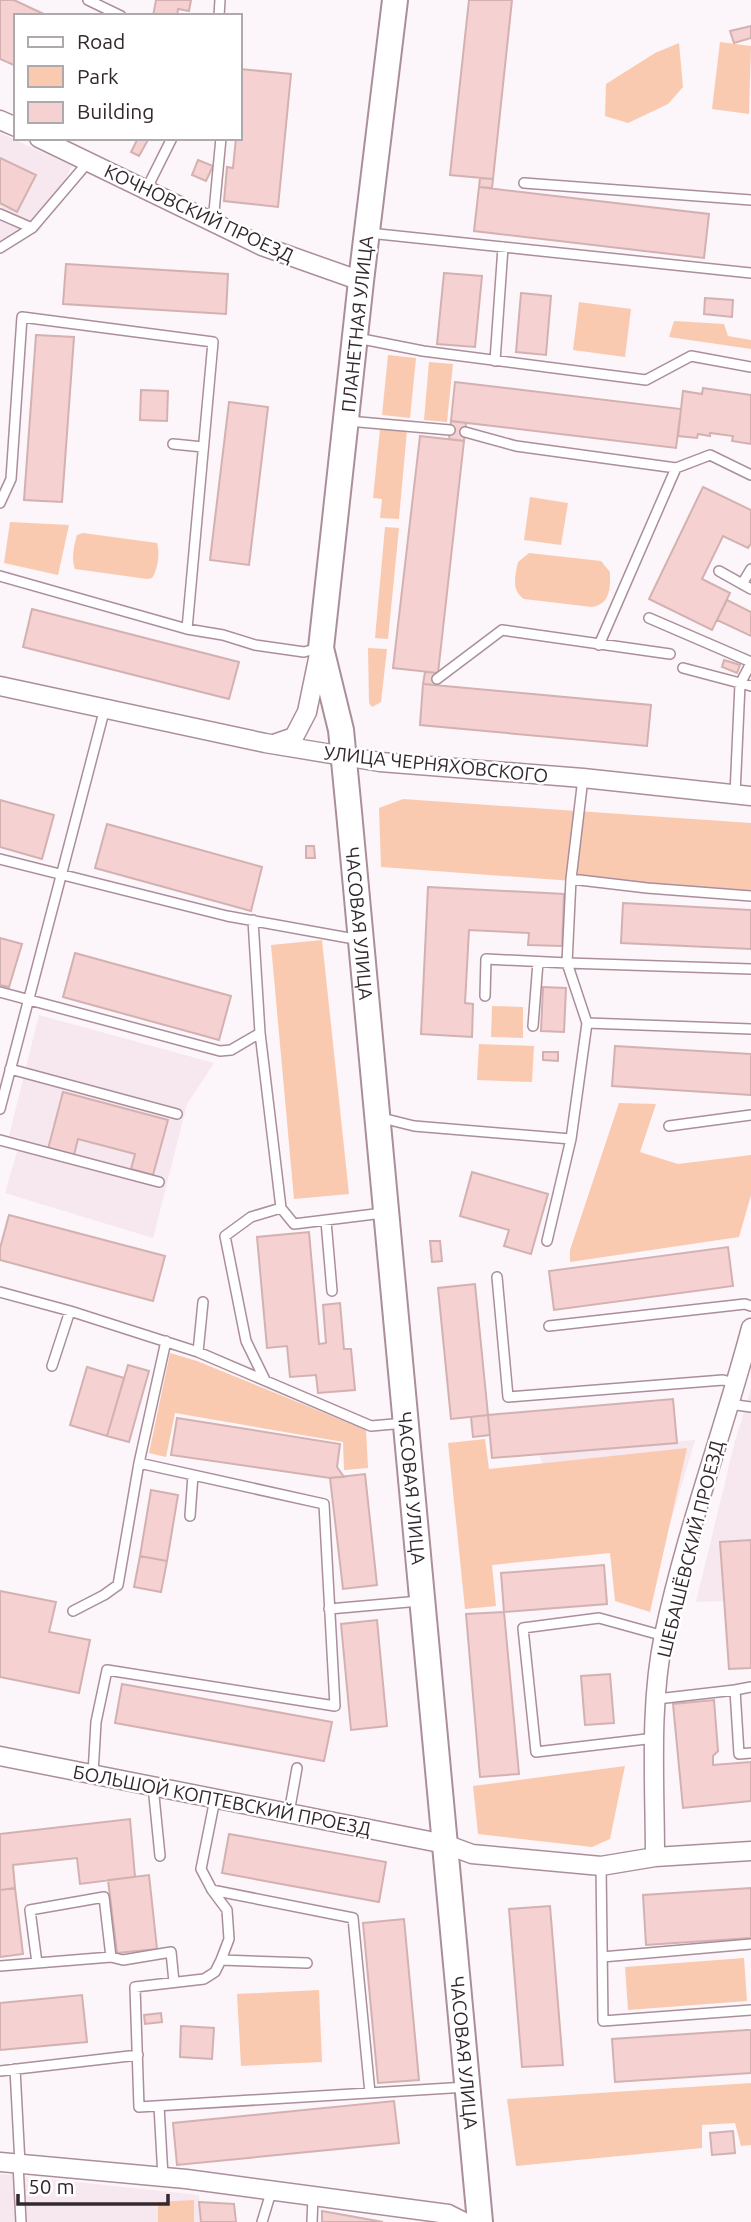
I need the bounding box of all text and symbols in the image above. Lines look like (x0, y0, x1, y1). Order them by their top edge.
legend (14, 14, 242, 140)
text: Road (77, 29, 125, 53)
text: Park (77, 64, 119, 88)
text: Building (77, 99, 154, 123)
street label: КОЧНОВСКИЙ ПРОЕЗД (101, 159, 297, 267)
street label: ПЛАНЕТНАЯ УЛИЦА (337, 234, 377, 414)
street label: УЛИЦА ЧЕРНЯХОВСКОГО (323, 741, 549, 787)
street label: ЧАСОВАЯ УЛИЦА (341, 846, 377, 1002)
street label: ЧАСОВАЯ УЛИЦА (394, 1411, 430, 1566)
street label: ШЕБАШЁВСКИЙ ПРОЕЗД (652, 1438, 728, 1660)
street label: БОЛЬШОЙ КОПТЕВСКИЙ ПРОЕЗД (71, 1760, 373, 1840)
street label: ЧАСОВАЯ УЛИЦА (446, 1975, 482, 2131)
scale bar (18, 2162, 168, 2206)
text: 50 m (28, 2174, 75, 2198)

